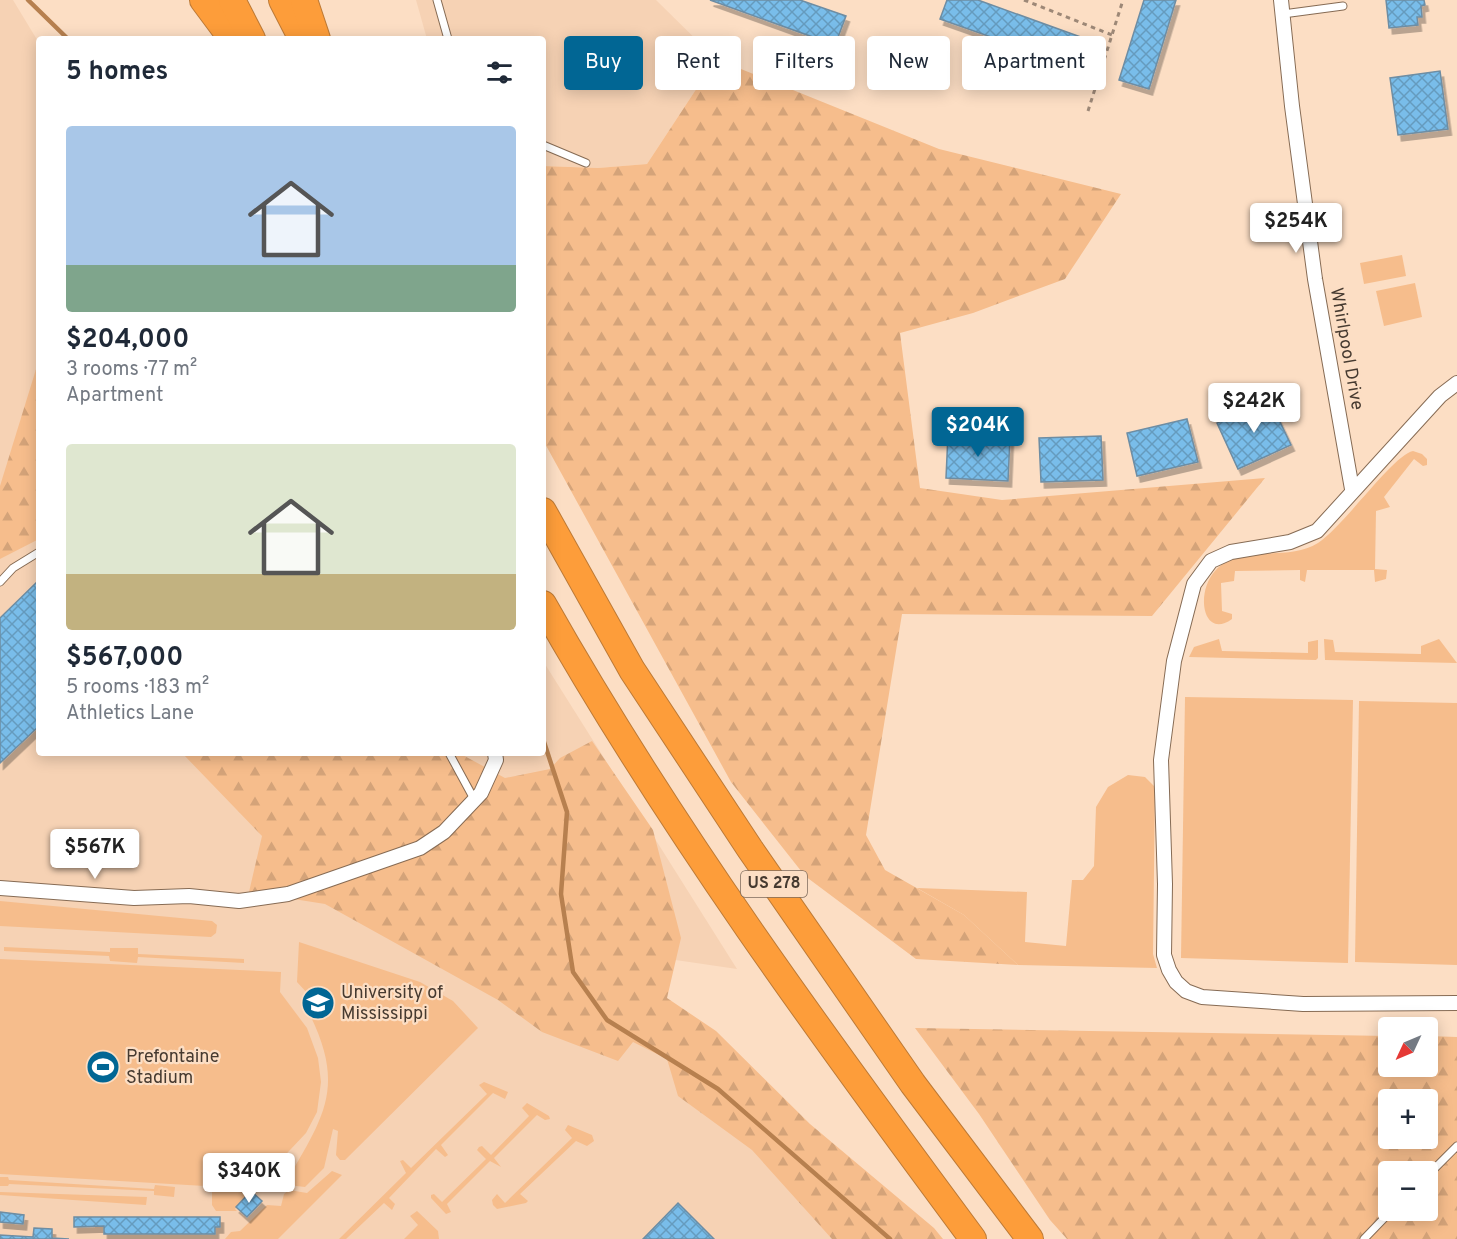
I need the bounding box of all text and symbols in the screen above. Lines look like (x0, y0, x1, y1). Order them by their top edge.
chip: Buy (564, 36, 643, 90)
chip: Rent (655, 36, 741, 90)
chip: Filters (753, 36, 855, 90)
chip: New (867, 36, 950, 90)
chip: Apartment (962, 36, 1106, 90)
text: 5 homes (66, 56, 168, 89)
icon: filters (483, 56, 516, 89)
icon: home (237, 165, 345, 273)
pin: $254K (1254, 203, 1338, 254)
text: $254K (1264, 209, 1328, 235)
street label: Whirlpool Drive (1324, 286, 1368, 412)
text: $204,000 (66, 324, 189, 357)
text: 3 rooms · 77 m² (66, 357, 197, 383)
text: Apartment (66, 383, 164, 409)
pin: $242K (1212, 383, 1296, 434)
text: $242K (1222, 389, 1286, 415)
pin: $204K (936, 407, 1020, 458)
text: $204K (946, 413, 1010, 439)
icon: home (237, 483, 345, 591)
text: $567,000 (66, 642, 183, 675)
text: 5 rooms · 183 m² (66, 675, 209, 701)
text: Athletics Lane (66, 701, 194, 727)
pin: $567K (53, 829, 137, 880)
text: $567K (64, 835, 126, 861)
road number: US 278 (741, 871, 807, 897)
place label: University of Mississippi (341, 982, 443, 1026)
school or university icon: University of Mississippi (300, 985, 336, 1021)
north arrow (1378, 1017, 1438, 1077)
map controls (1378, 1017, 1438, 1221)
place label: Prefontaine Stadium (126, 1046, 219, 1090)
sports icon: Prefontaine Stadium (85, 1049, 121, 1085)
button: + (1378, 1089, 1438, 1149)
pin: $340K (207, 1153, 291, 1204)
text: $340K (217, 1159, 281, 1185)
button: − (1378, 1161, 1438, 1221)

